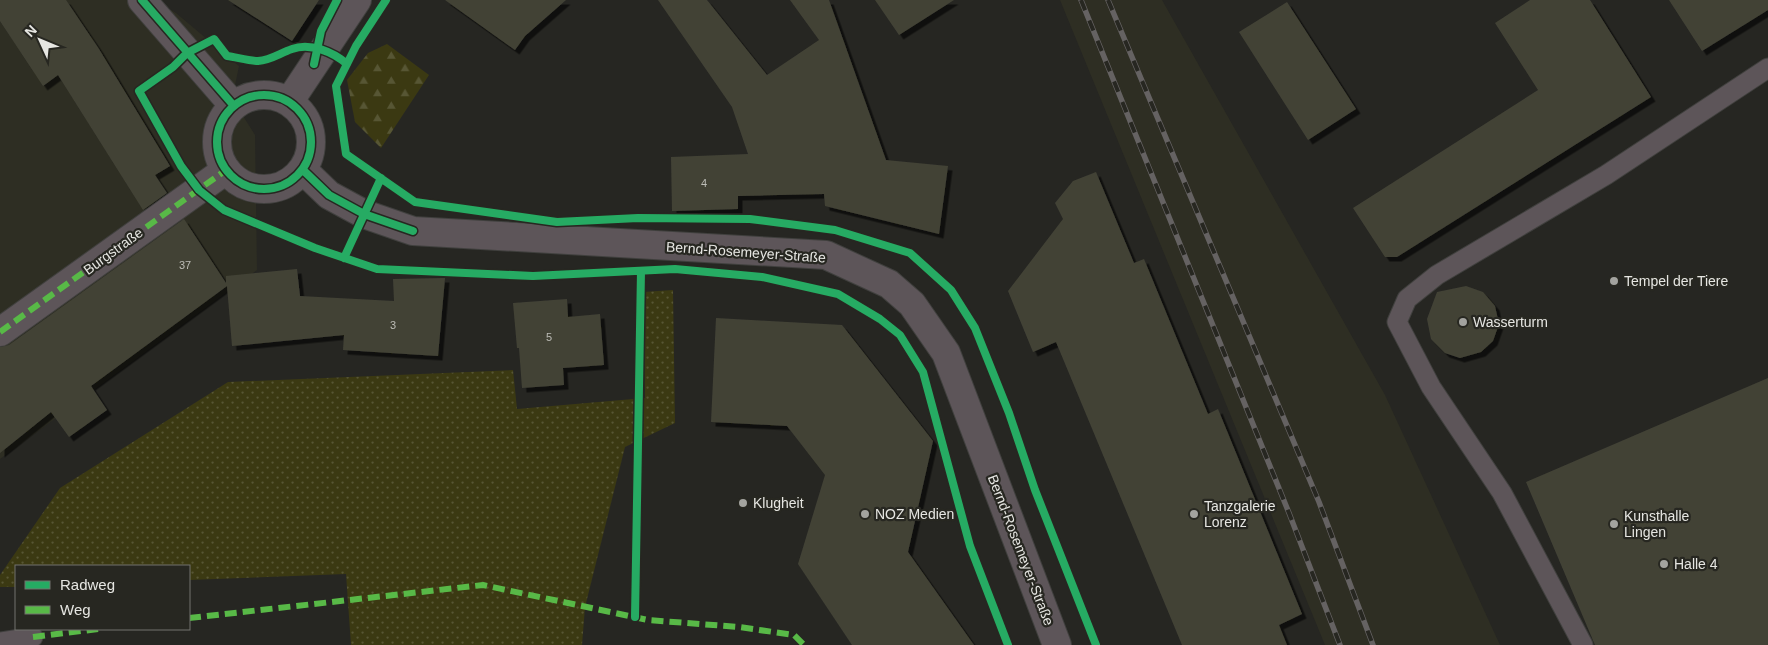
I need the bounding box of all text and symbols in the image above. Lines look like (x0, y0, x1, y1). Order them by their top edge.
north arrow (15, 15, 65, 65)
text: N (21, 22, 40, 40)
house number: 4 (701, 177, 707, 189)
street label: Burgstraße (80, 224, 146, 278)
street label: Bernd-Rosemeyer-Straße (665, 238, 827, 266)
house number: 37 (179, 259, 191, 271)
place label: Tempel der Tiere (1624, 273, 1728, 289)
marker: Tempel der Tiere (1608, 275, 1620, 287)
place label: Wasserturm (1473, 314, 1548, 330)
marker: Wasserturm (1457, 316, 1469, 328)
house number: 3 (390, 319, 396, 331)
house number: 5 (546, 331, 552, 343)
street label: Bernd-Rosemeyer-Straße (985, 472, 1057, 628)
place label: Klugheit (753, 495, 804, 511)
marker: Klugheit (737, 497, 749, 509)
place label: Tanzgalerie Lorenz (1204, 498, 1276, 530)
place label: NOZ Medien (875, 506, 954, 522)
marker: NOZ Medien (859, 508, 871, 520)
marker: Tanzgalerie Lorenz (1188, 508, 1200, 520)
place label: Kunsthalle Lingen (1624, 508, 1690, 540)
marker: Kunsthalle Lingen (1608, 518, 1620, 530)
place label: Halle 4 (1674, 556, 1718, 572)
marker: Halle 4 (1658, 558, 1670, 570)
legend (15, 565, 190, 630)
text: Radweg (60, 576, 115, 593)
text: Weg (60, 601, 91, 618)

